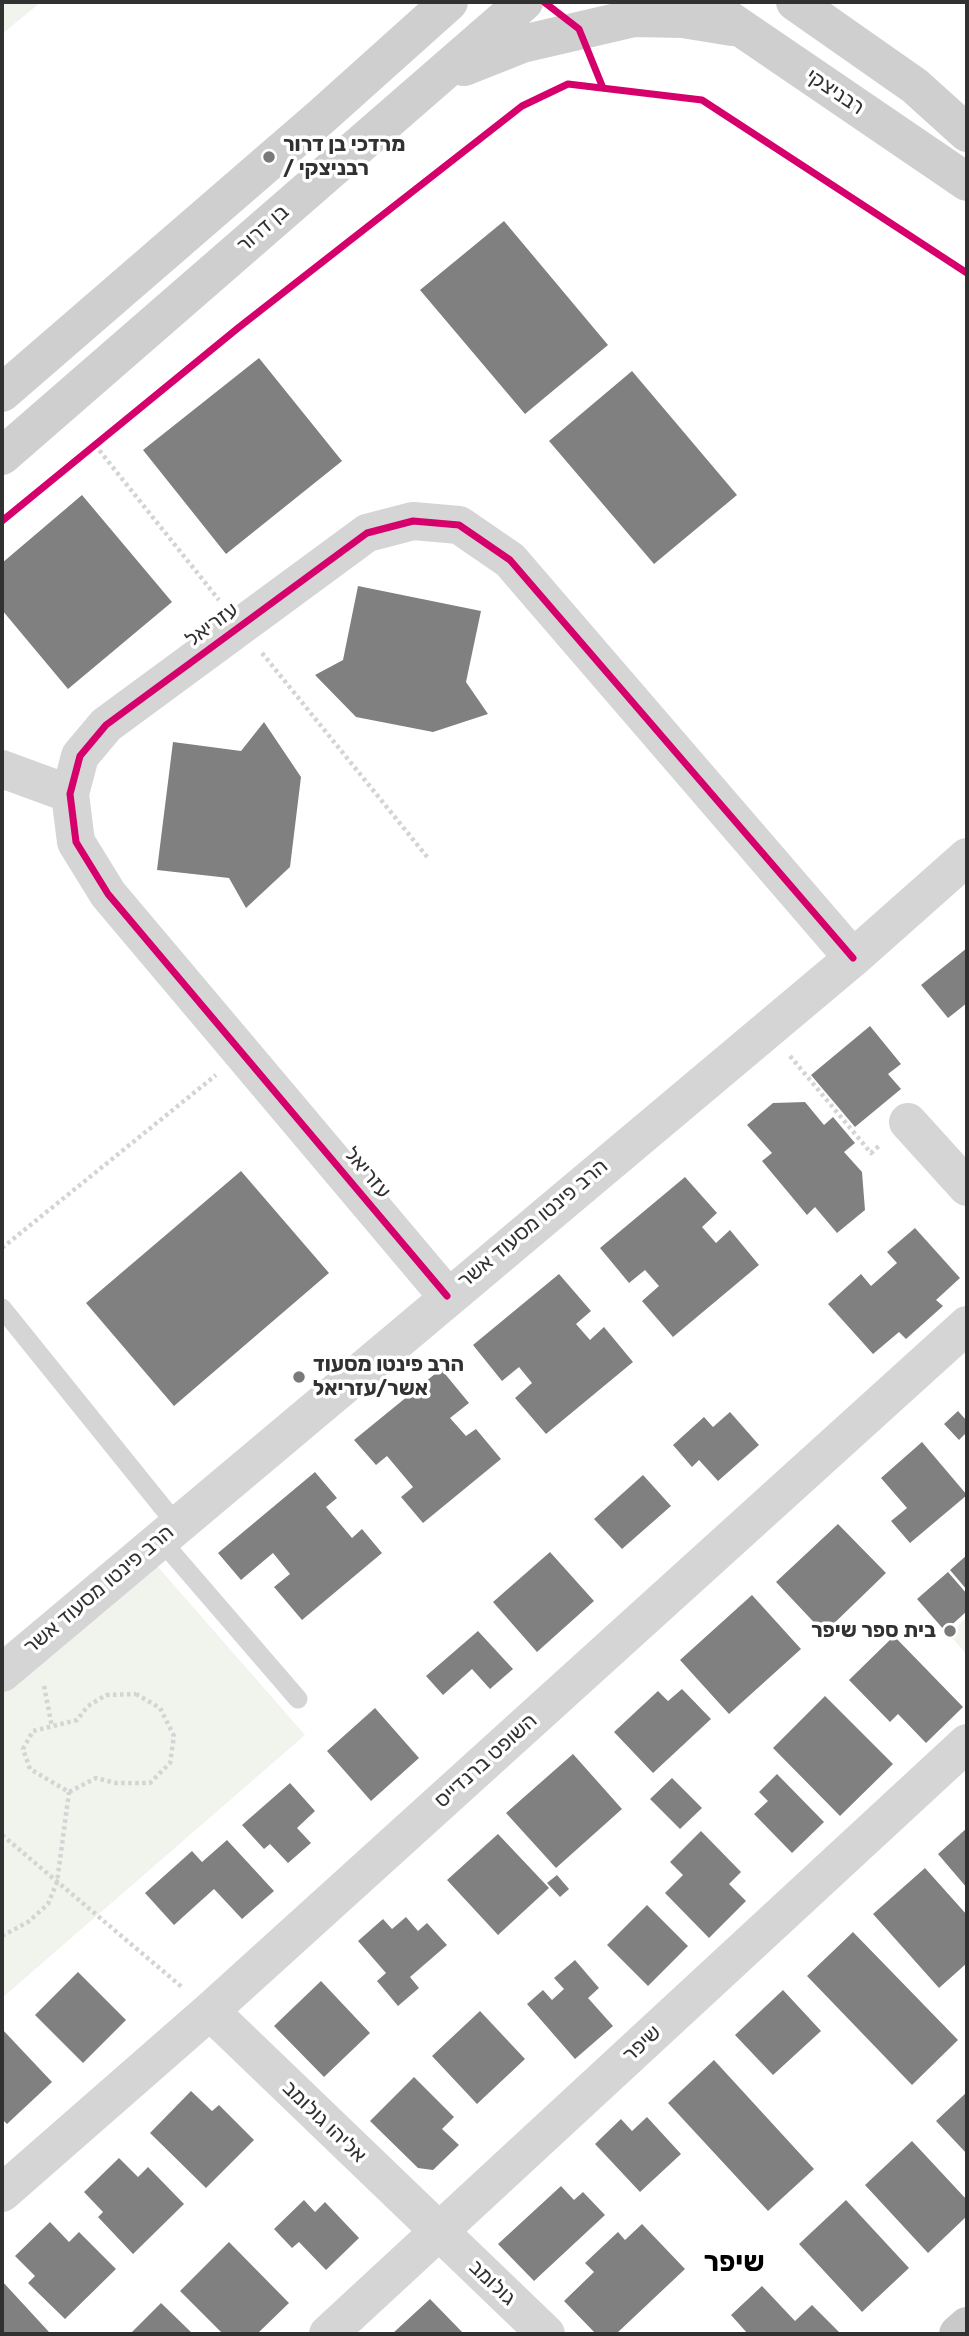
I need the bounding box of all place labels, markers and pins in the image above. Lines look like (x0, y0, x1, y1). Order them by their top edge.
place label: מרדכי בן דרור / רבניצקי (283, 132, 405, 182)
marker: מרדכי בן דרור / רבניצקי (261, 149, 277, 165)
place label: הרב פינטו מסעוד אשר/עזריאל (313, 1352, 464, 1402)
marker: הרב פינטו מסעוד אשר/עזריאל (291, 1369, 307, 1385)
place label: בית ספר שיפר (811, 1618, 936, 1644)
marker: בית ספר שיפר (942, 1623, 958, 1639)

